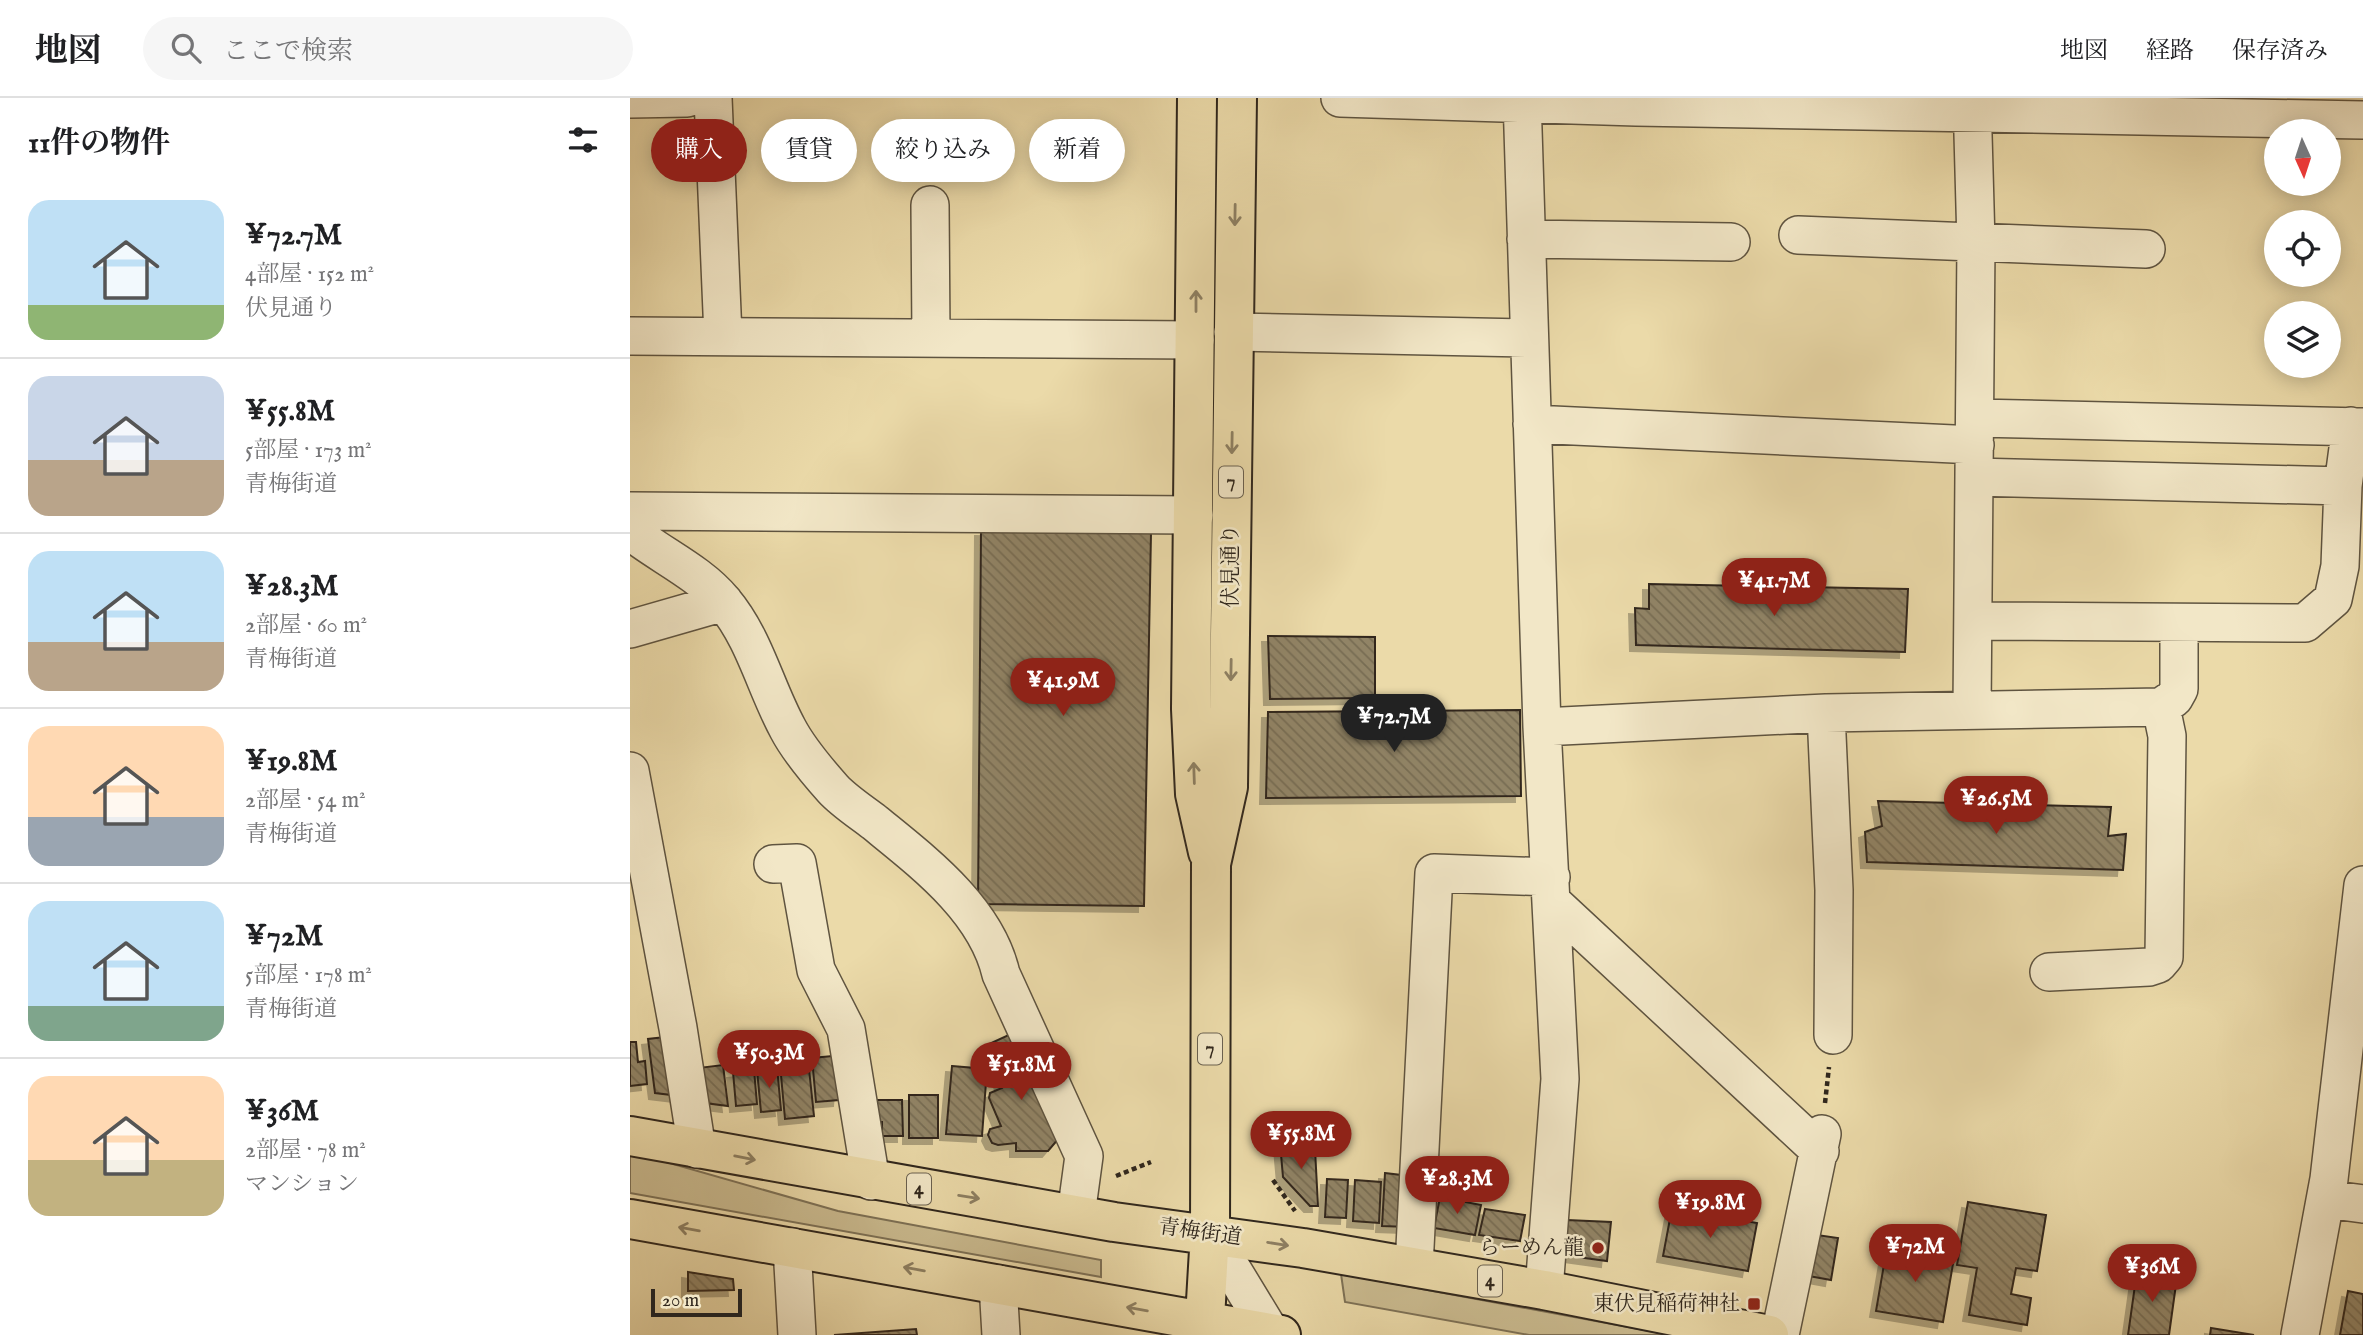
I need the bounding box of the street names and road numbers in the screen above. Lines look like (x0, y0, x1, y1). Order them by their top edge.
road number: 7 (1219, 466, 1243, 498)
street label: 伏見通り (1218, 524, 1245, 608)
road number: 7 (1198, 1034, 1222, 1065)
road number: 4 (907, 1174, 931, 1204)
street label: 青梅街道 (1157, 1214, 1243, 1252)
road number: 4 (1478, 1266, 1502, 1296)

